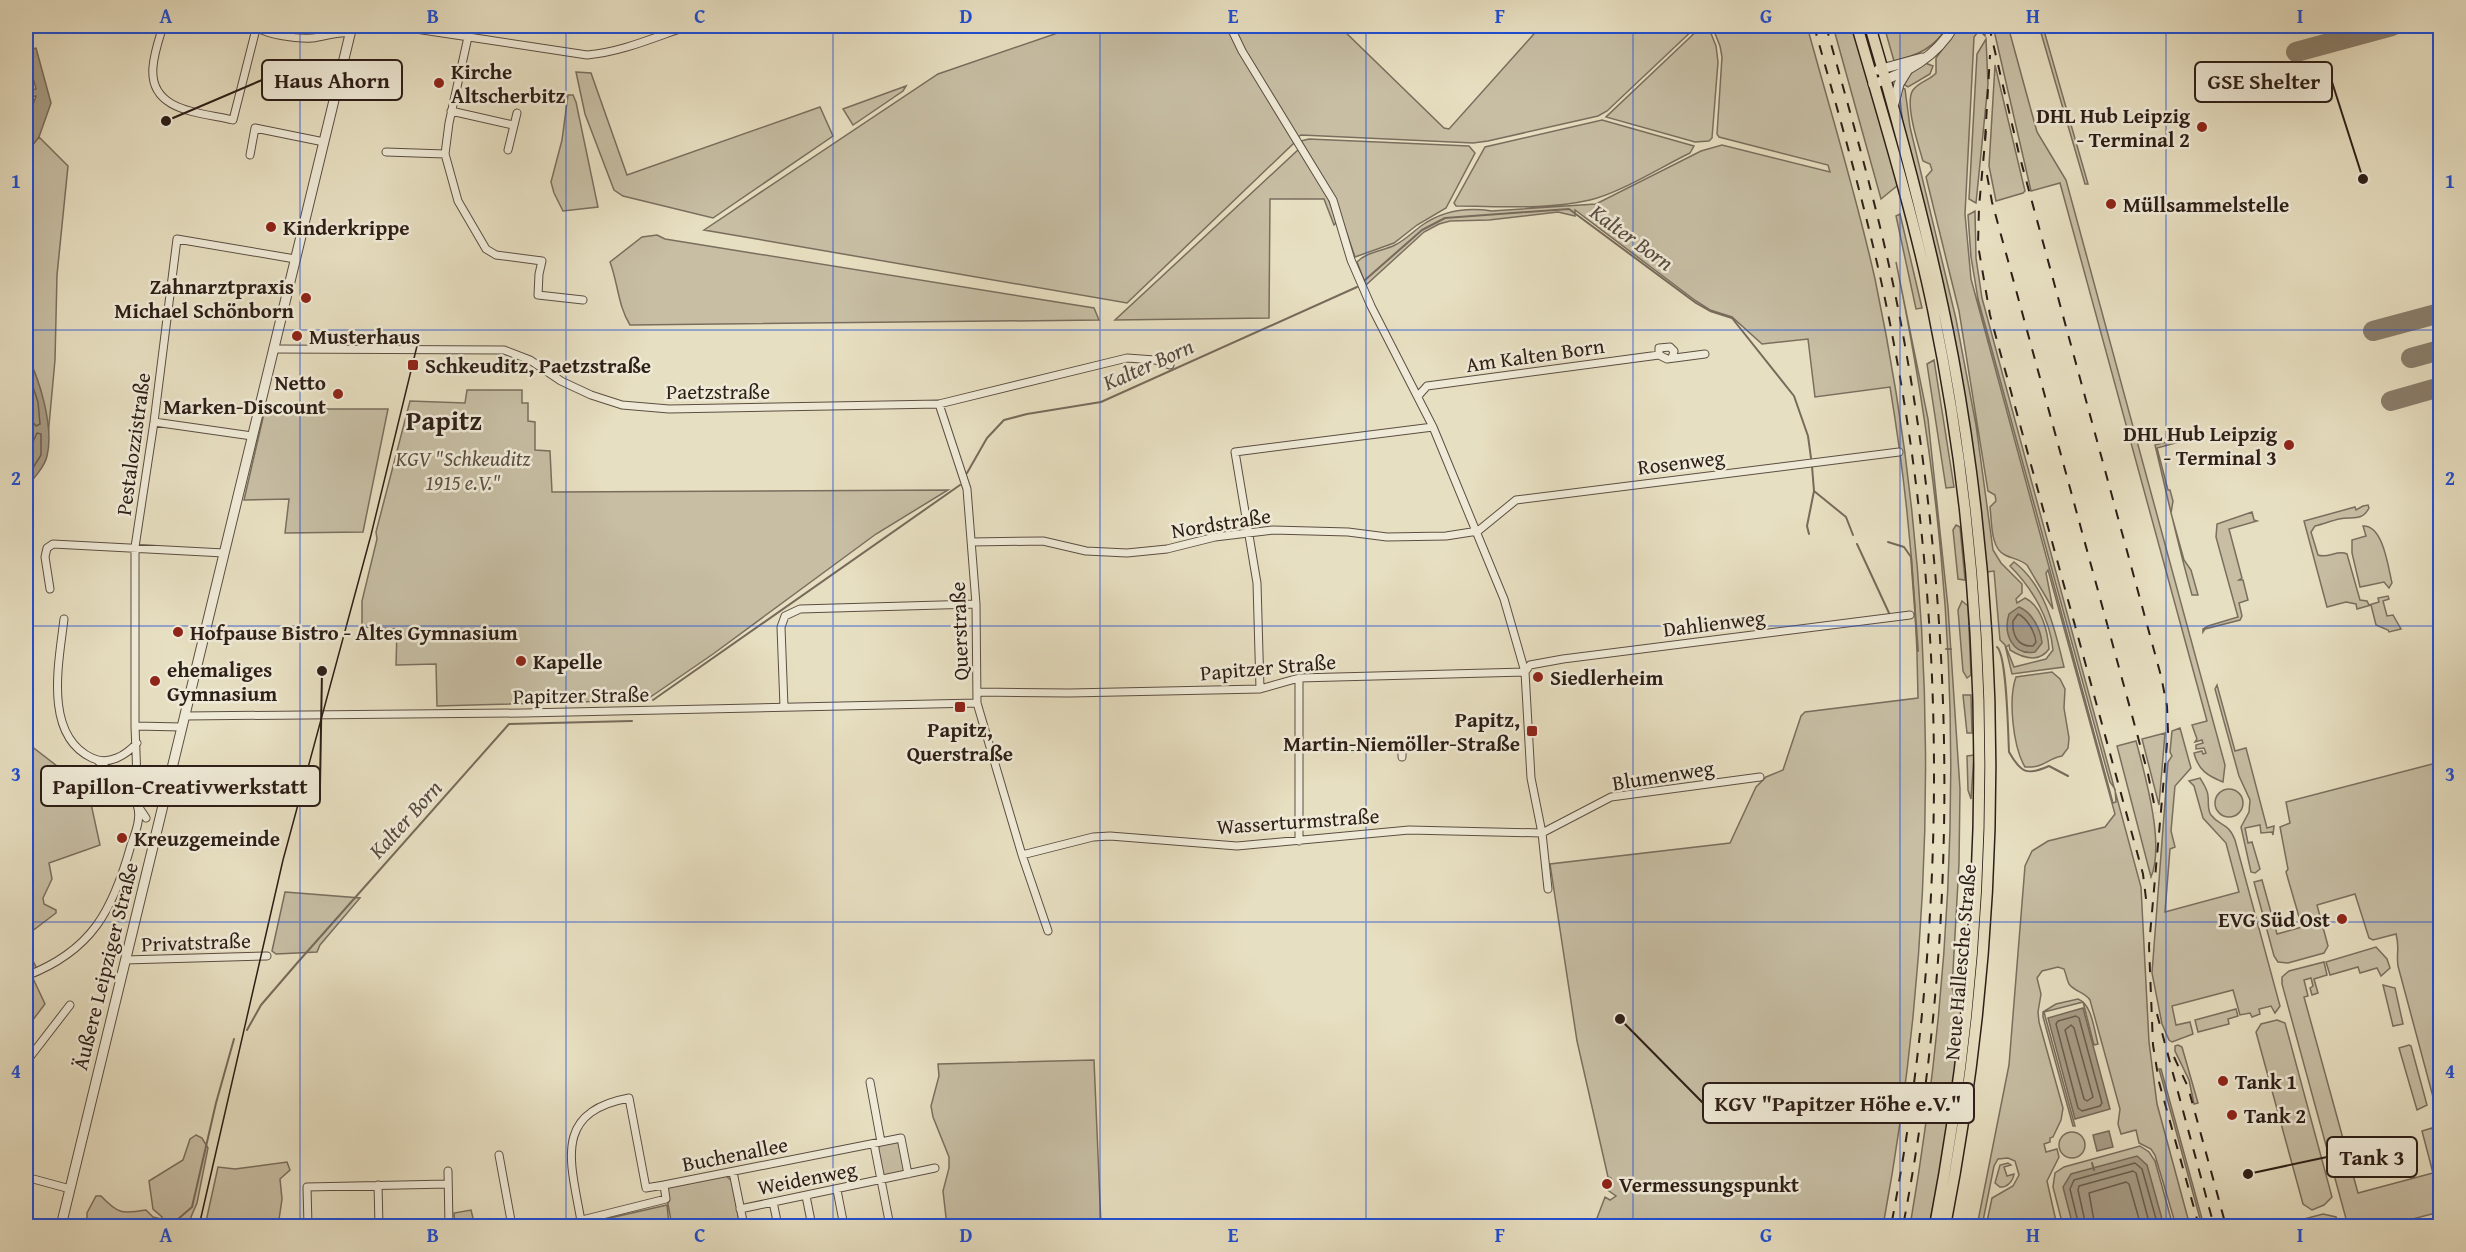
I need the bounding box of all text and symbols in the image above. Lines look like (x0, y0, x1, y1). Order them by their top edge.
text: A (160, 1, 173, 30)
text: B (427, 1, 439, 30)
text: C (694, 1, 706, 30)
text: D (959, 1, 973, 30)
text: E (1228, 1, 1239, 30)
text: F (1495, 1, 1505, 30)
text: G (1760, 1, 1772, 30)
text: H (2026, 1, 2040, 30)
text: I (2297, 1, 2303, 30)
place label: Kirche Altscherbitz (451, 56, 566, 111)
callout: Haus Ahorn (262, 60, 402, 100)
callout: GSE Shelter (2195, 62, 2332, 102)
text: Haus Ahorn (274, 64, 390, 96)
text: GSE Shelter (2208, 65, 2320, 97)
marker: Kirche Altscherbitz (432, 76, 446, 90)
place label: DHL Hub Leipzig - Terminal 2 (2036, 100, 2191, 155)
marker: DHL Hub Leipzig - Terminal 2 (2195, 120, 2209, 134)
text: 1 (11, 166, 21, 195)
text: 1 (2445, 166, 2455, 195)
place label: Müllsammelstelle (2123, 189, 2289, 220)
water label: Kalter Born (1583, 195, 1680, 278)
marker: Müllsammelstelle (2104, 197, 2118, 211)
place label: Kinderkrippe (283, 212, 410, 243)
marker: Kinderkrippe (264, 220, 278, 234)
place label: Zahnarztpraxis Michael Schönborn (114, 271, 295, 326)
marker: Zahnarztpraxis Michael Schönborn (299, 291, 313, 305)
place label: Musterhaus (309, 321, 420, 352)
marker: Musterhaus (290, 329, 304, 343)
water label: Kalter Born (1097, 330, 1198, 399)
street label: Am Kalten Born (1464, 330, 1606, 380)
place label: Schkeuditz, Paetzstraße (425, 350, 651, 381)
marker: Schkeuditz, Paetzstraße (406, 358, 420, 372)
place label: Netto Marken-Discount (163, 367, 326, 422)
street label: Pestalozzistraße (108, 370, 158, 517)
street label: Paetzstraße (666, 376, 770, 407)
marker: Netto Marken-Discount (331, 387, 345, 401)
district label: Papitz (406, 400, 482, 440)
place label: DHL Hub Leipzig - Terminal 3 (2123, 418, 2278, 473)
marker: DHL Hub Leipzig - Terminal 3 (2282, 438, 2296, 452)
street label: Rosenweg (1636, 441, 1727, 483)
park label: KGV "Schkeuditz 1915 e.V." (395, 443, 531, 498)
text: 2 (11, 463, 21, 492)
text: 2 (2445, 463, 2455, 492)
street label: Nordstraße (1169, 500, 1273, 546)
street label: Querstraße (942, 581, 976, 681)
street label: Dahlienweg (1661, 601, 1767, 645)
place label: Hofpause Bistro - Altes Gymnasium (190, 617, 518, 648)
marker: Hofpause Bistro - Altes Gymnasium (171, 625, 185, 639)
place label: Kapelle (533, 646, 603, 677)
street label: Papitzer Straße (1199, 646, 1337, 688)
place label: ehemaliges Gymnasium (167, 654, 277, 709)
marker: Kapelle (514, 654, 528, 668)
place label: Siedlerheim (1550, 662, 1664, 693)
marker: Siedlerheim (1531, 670, 1545, 684)
marker: ehemaliges Gymnasium (148, 674, 162, 688)
street label: Papitzer Straße (513, 678, 650, 712)
marker: Papitz, Querstraße (953, 700, 967, 714)
place label: Papitz, Martin-Niemöller-Straße (1283, 704, 1520, 759)
place label: Papitz, Querstraße (907, 714, 1013, 769)
marker: Papitz, Martin-Niemöller-Straße (1525, 724, 1539, 738)
street label: Blumenweg (1610, 752, 1717, 798)
text: 3 (11, 759, 21, 788)
text: 3 (2445, 759, 2455, 788)
callout: Papillon-Creativwerkstatt (41, 766, 320, 806)
text: Papillon-Creativwerkstatt (53, 770, 308, 802)
water label: Kalter Born (360, 773, 449, 866)
street label: Wasserturmstraße (1216, 800, 1381, 842)
place label: Kreuzgemeinde (134, 823, 280, 854)
marker: Kreuzgemeinde (115, 831, 129, 845)
street label: Äußere Leipziger Straße (64, 859, 146, 1073)
street label: Neue Hallesche Straße (1936, 863, 1984, 1061)
place label: EVG Süd Ost (2218, 904, 2330, 935)
marker: EVG Süd Ost (2335, 912, 2349, 926)
street label: Privatstraße (141, 925, 251, 959)
text: 4 (11, 1056, 21, 1085)
text: 4 (2445, 1056, 2455, 1085)
place label: Tank 1 (2235, 1066, 2297, 1097)
marker: Tank 1 (2216, 1074, 2230, 1088)
callout: KGV "Papitzer Höhe e.V." (1703, 1083, 1974, 1123)
text: KGV "Papitzer Höhe e.V." (1715, 1087, 1961, 1119)
place label: Tank 2 (2244, 1100, 2306, 1131)
marker: Tank 2 (2225, 1108, 2239, 1122)
street label: Buchenallee (679, 1129, 791, 1179)
callout: Tank 3 (2327, 1137, 2417, 1177)
text: Tank 3 (2339, 1141, 2405, 1173)
street label: Weidenweg (755, 1153, 860, 1203)
place label: Vermessungspunkt (1619, 1169, 1799, 1200)
marker: Vermessungspunkt (1600, 1177, 1614, 1191)
text: A (160, 1220, 173, 1249)
text: B (427, 1220, 439, 1249)
text: C (694, 1220, 706, 1249)
text: D (959, 1220, 973, 1249)
text: E (1228, 1220, 1239, 1249)
text: F (1495, 1220, 1505, 1249)
text: G (1760, 1220, 1772, 1249)
text: H (2026, 1220, 2040, 1249)
text: I (2297, 1220, 2303, 1249)

